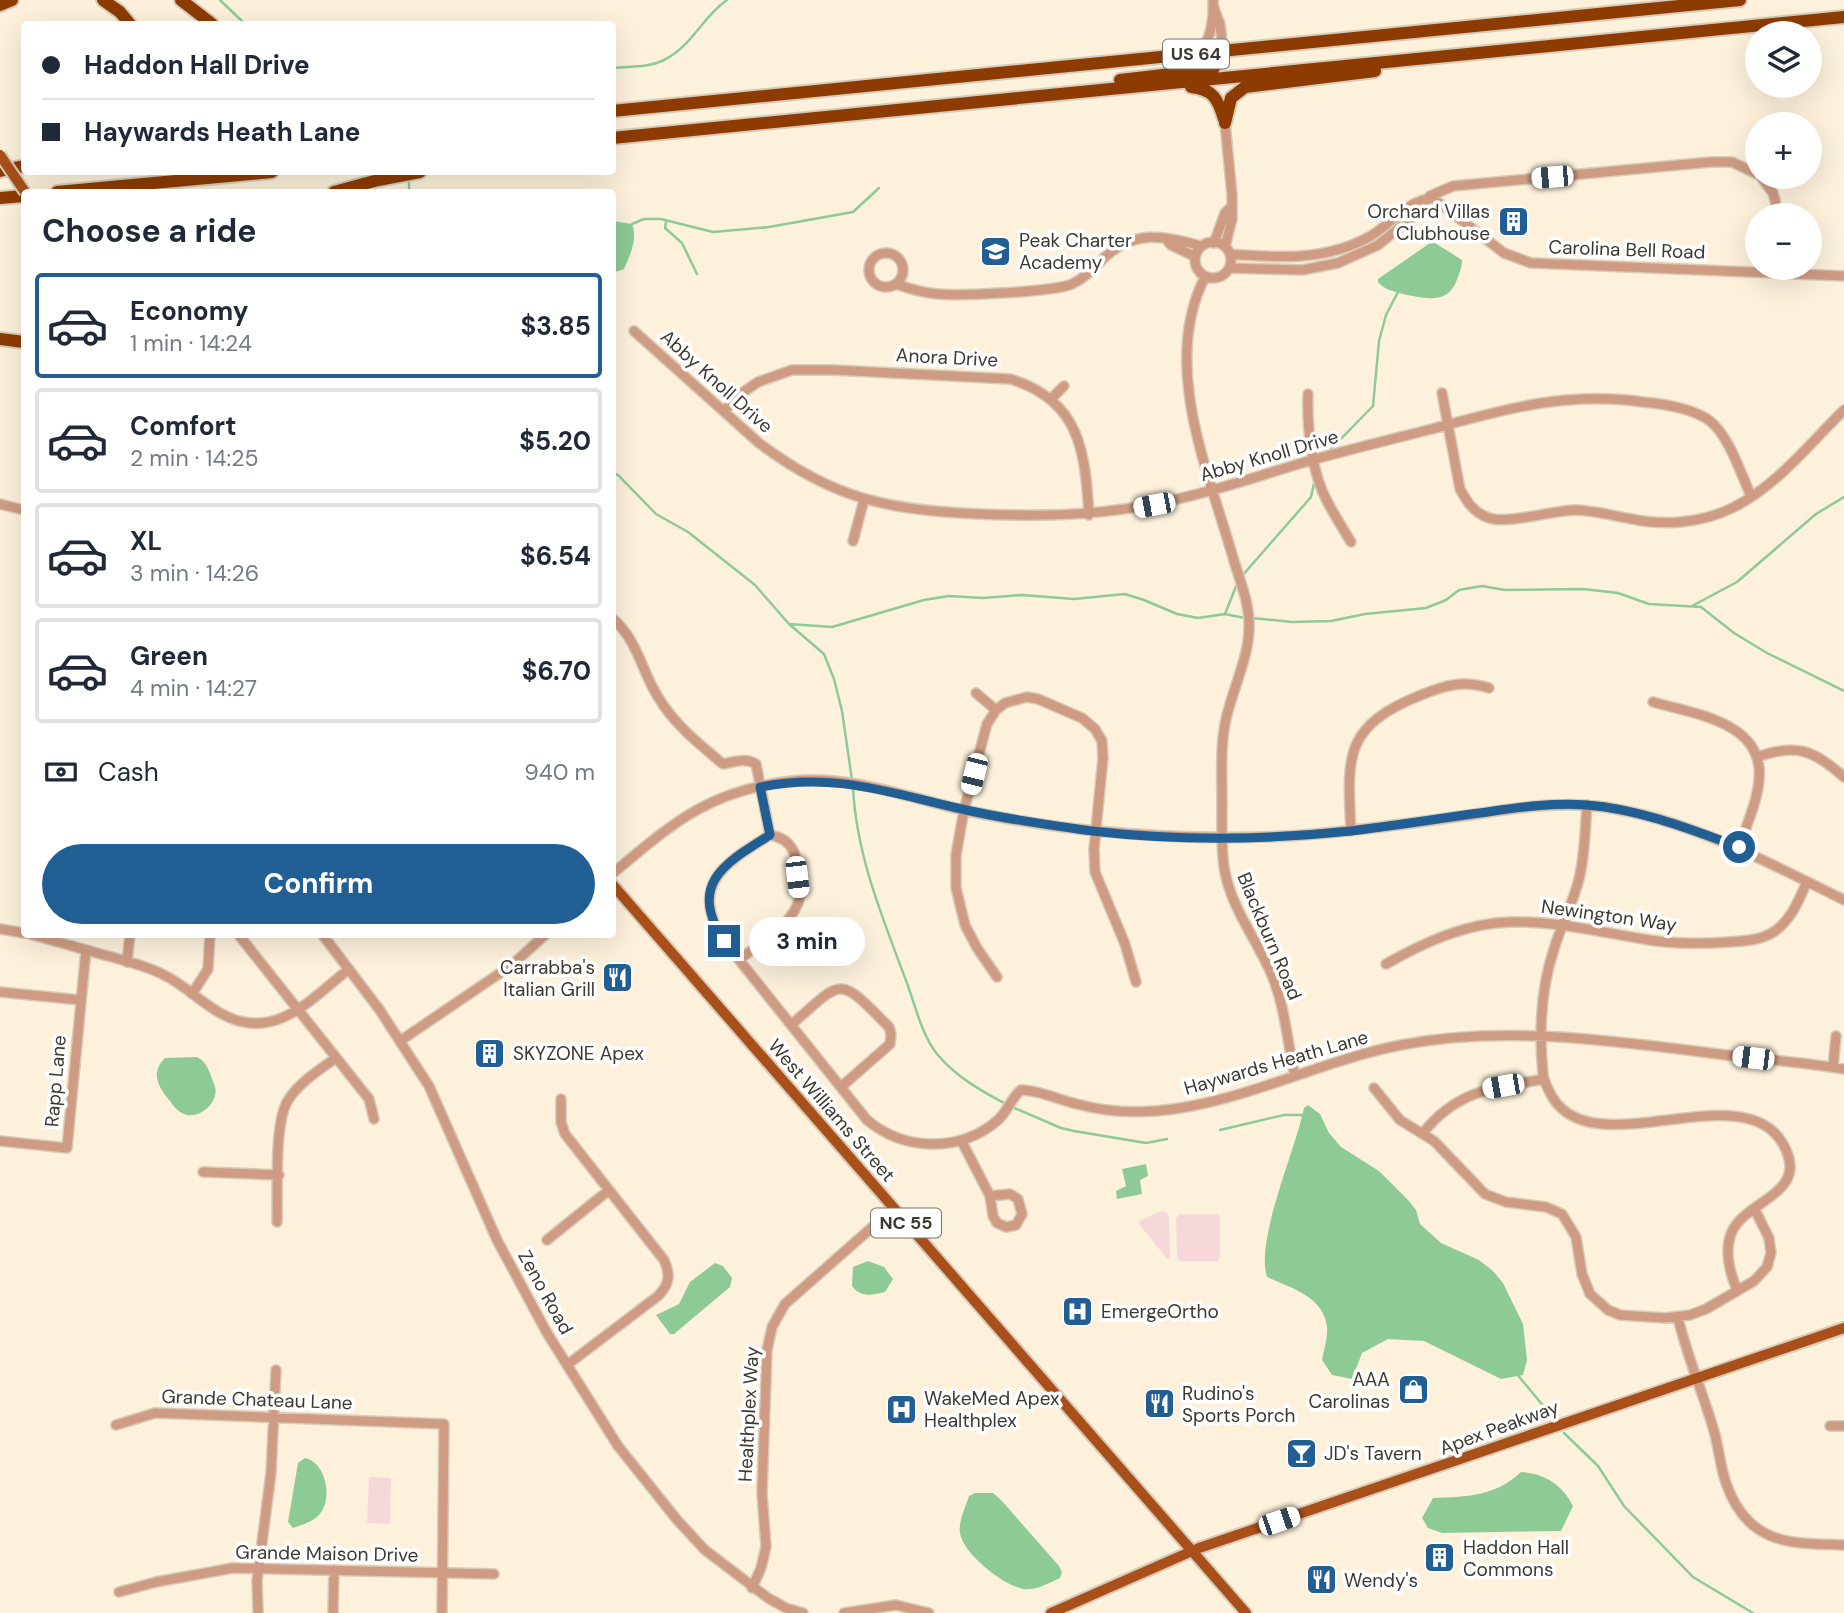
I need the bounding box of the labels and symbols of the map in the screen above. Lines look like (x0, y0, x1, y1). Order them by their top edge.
road number: US 64 (1163, 40, 1229, 68)
car (1531, 165, 1574, 189)
place label: Orchard Villas Clubhouse (1367, 199, 1490, 246)
building icon: Orchard Villas Clubhouse (1496, 205, 1530, 239)
place label: Peak Charter Academy (1019, 228, 1132, 275)
school or university icon: Peak Charter Academy (979, 234, 1013, 268)
street label: Carolina Bell Road (1548, 234, 1706, 265)
street label: Abby Knoll Drive (655, 324, 778, 439)
street label: Anora Drive (895, 342, 999, 373)
street label: Abby Knoll Drive (1197, 424, 1341, 487)
car (1132, 491, 1177, 519)
car (959, 751, 990, 797)
route start (1723, 831, 1755, 863)
car (785, 855, 810, 899)
street label: Blackburn Road (1231, 868, 1308, 1004)
street label: Newington Way (1540, 894, 1679, 937)
callout: 3 min (748, 916, 864, 965)
route end (708, 925, 740, 957)
place label: Carrabba's Italian Grill (500, 955, 595, 1002)
restaurant icon: Carrabba's Italian Grill (601, 961, 635, 995)
street label: Haywards Heath Lane (1181, 1024, 1371, 1101)
street label: Rapp Lane (39, 1034, 72, 1128)
street label: West Williams Street (763, 1034, 901, 1187)
building icon: SKYZONE Apex (473, 1036, 507, 1070)
place label: SKYZONE Apex (513, 1041, 645, 1066)
car (1731, 1045, 1776, 1071)
car (1481, 1072, 1526, 1100)
road number: NC 55 (871, 1208, 941, 1238)
street label: Zeno Road (512, 1246, 579, 1339)
hospital icon: EmergeOrtho (1061, 1294, 1095, 1328)
place label: EmergeOrtho (1101, 1299, 1219, 1324)
street label: Healthplex Way (732, 1345, 765, 1482)
place label: AAA Carolinas (1309, 1367, 1390, 1414)
shop icon: AAA Carolinas (1396, 1373, 1430, 1407)
place label: Rudino's Sports Porch (1182, 1381, 1295, 1428)
street label: Grande Chateau Lane (161, 1384, 353, 1415)
place label: WakeMed Apex Healthplex (924, 1386, 1060, 1433)
restaurant icon: Rudino's Sports Porch (1142, 1387, 1176, 1421)
hospital icon: WakeMed Apex Healthplex (884, 1392, 918, 1426)
street label: Apex Peakway (1436, 1394, 1563, 1461)
bar icon: JD's Tavern (1284, 1436, 1318, 1470)
place label: JD's Tavern (1324, 1441, 1422, 1466)
car (1256, 1504, 1303, 1538)
place label: Haddon Hall Commons (1463, 1535, 1569, 1582)
street label: Grande Maison Drive (235, 1539, 419, 1568)
building icon: Haddon Hall Commons (1423, 1541, 1457, 1575)
restaurant icon: Wendy's (1304, 1563, 1338, 1597)
place label: Wendy's (1344, 1568, 1418, 1593)

